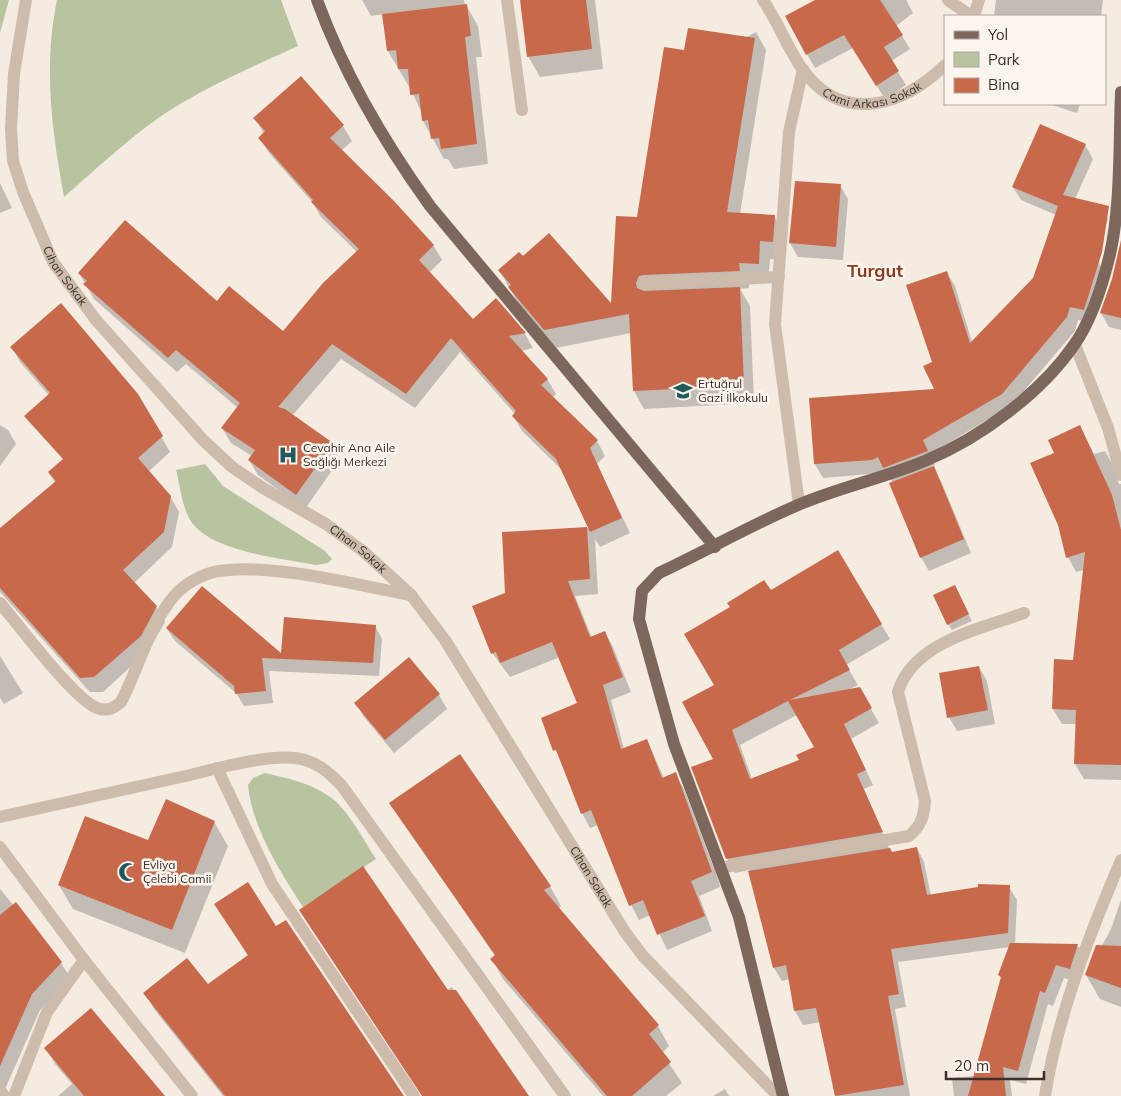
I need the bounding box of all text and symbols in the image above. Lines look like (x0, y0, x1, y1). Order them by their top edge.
legend (944, 15, 1106, 105)
text: Yol (987, 25, 1008, 44)
text: Park (988, 50, 1020, 69)
text: Bina (988, 75, 1020, 94)
street label: Cami Arkası Sokak (820, 78, 925, 111)
street label: Cihan Sokak (40, 244, 91, 309)
district label: Turgut (847, 259, 903, 282)
place label: Ertuğrul Gazi İlkokulu (698, 376, 768, 405)
school or university icon: Ertuğrul Gazi İlkokulu (672, 380, 694, 402)
place label: Cevahir Ana Aile Sağlığı Merkezi (303, 440, 395, 469)
hospital icon: Cevahir Ana Aile Sağlığı Merkezi (277, 444, 299, 466)
street label: Cihan Sokak (327, 521, 391, 577)
street label: Cihan Sokak (567, 843, 616, 911)
place label: Evliya Çelebi Camii (143, 857, 211, 886)
mosque icon: Evliya Çelebi Camii (117, 861, 139, 883)
scale bar (946, 1048, 1044, 1080)
text: 20 m (954, 1056, 989, 1075)

